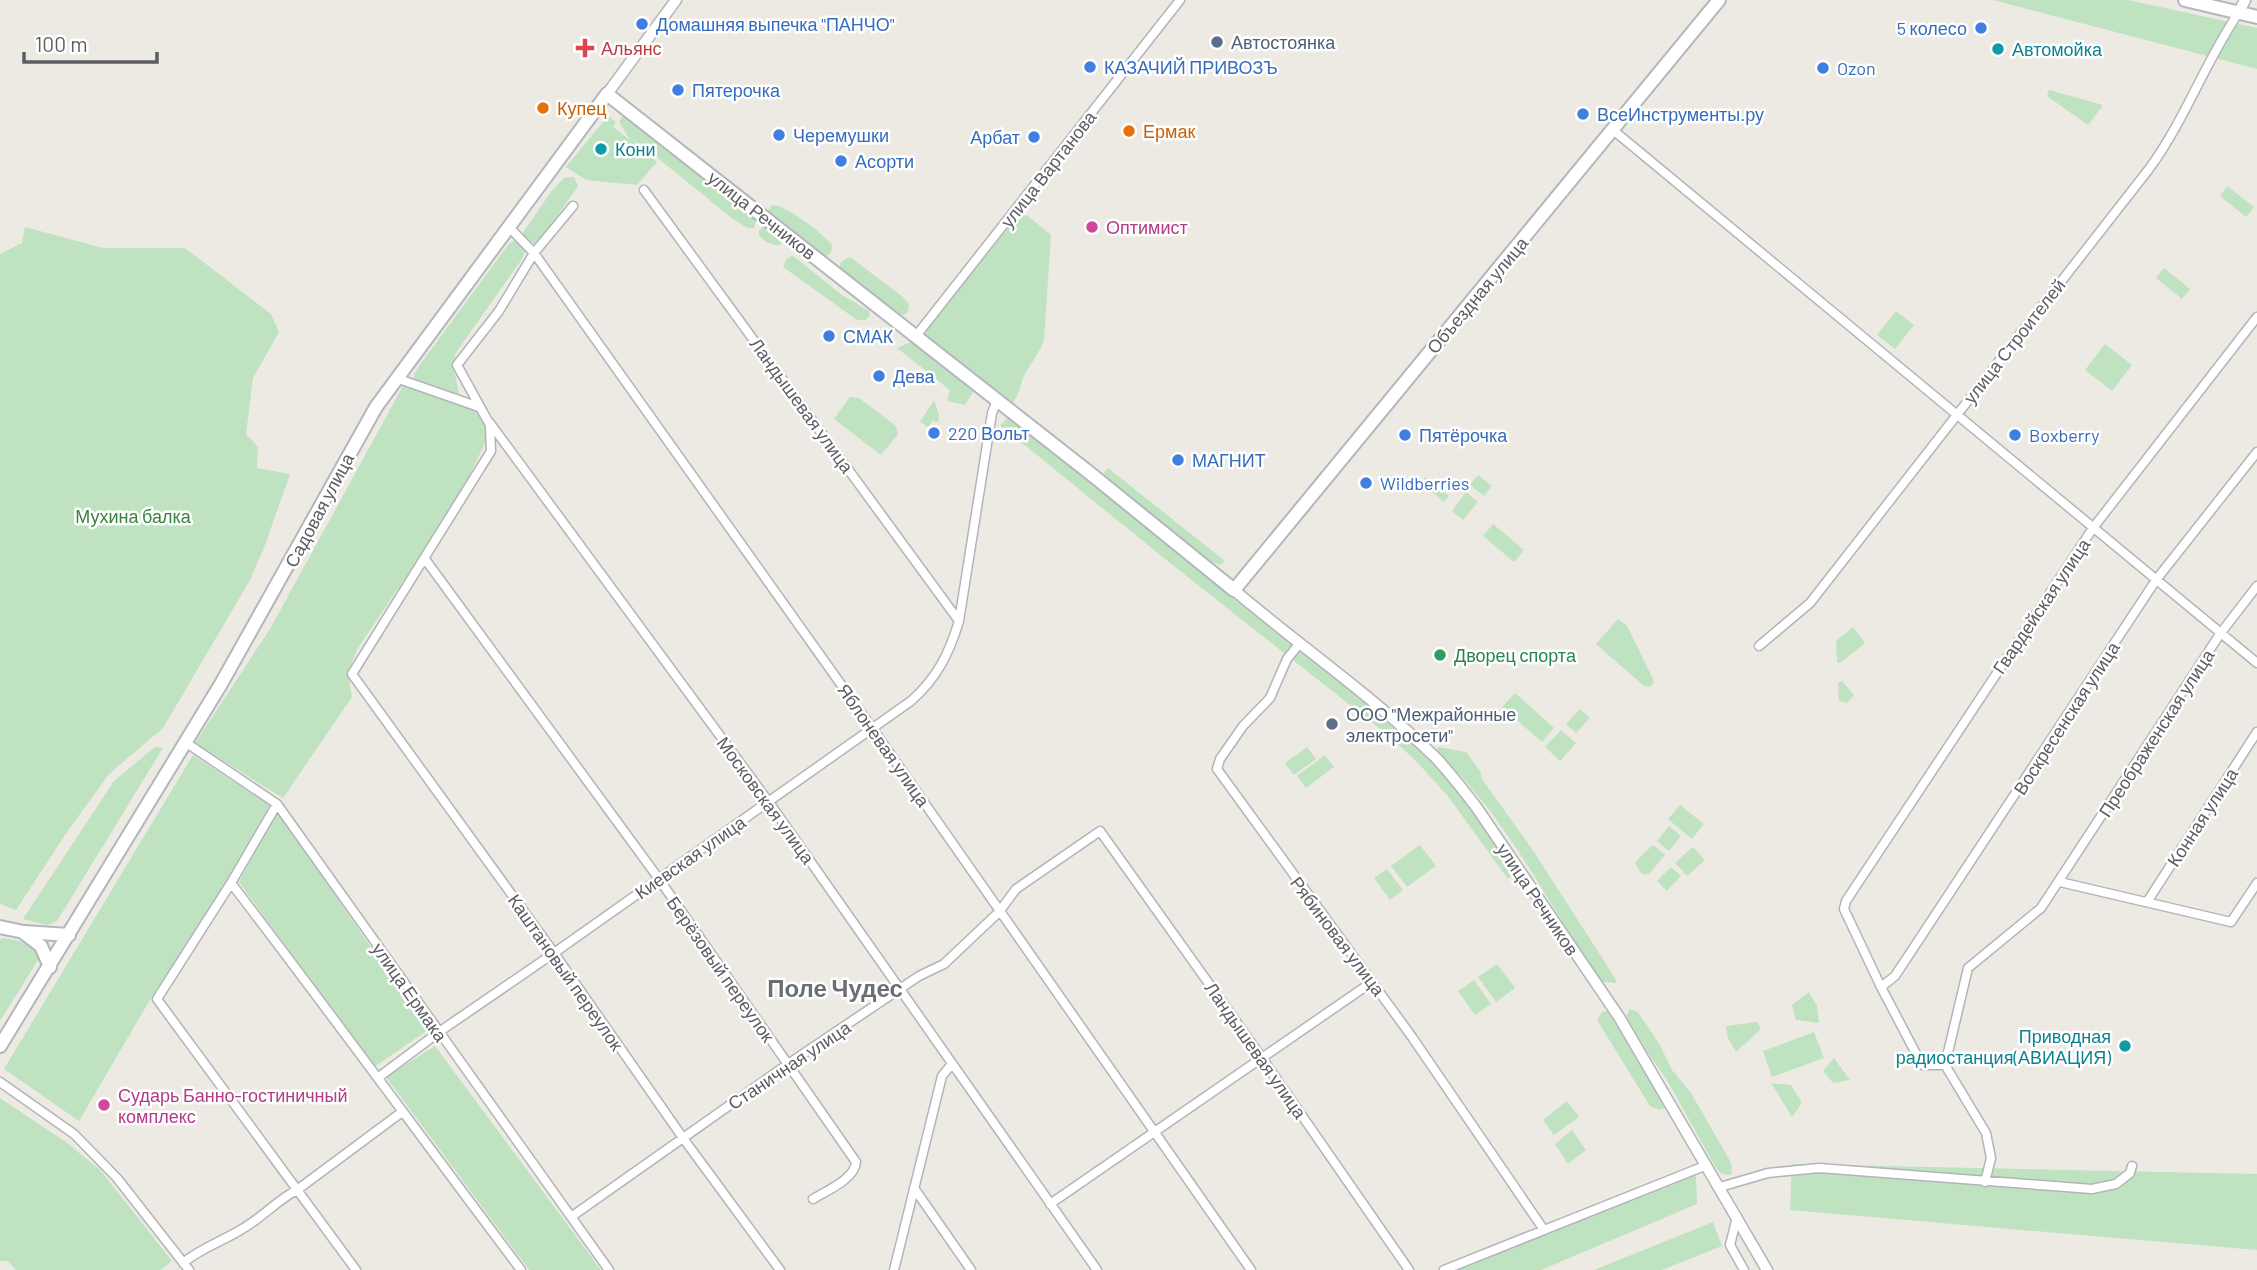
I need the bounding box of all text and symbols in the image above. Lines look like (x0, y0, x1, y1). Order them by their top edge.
place label: Домашняя выпечка "ПАНЧО" (656, 13, 895, 35)
marker: Домашняя выпечка "ПАНЧО" (634, 16, 650, 32)
place label: 5 колесо (1897, 17, 1967, 39)
marker: 5 колесо (1973, 20, 1989, 36)
scale bar (24, 21, 158, 65)
text: 100 m (35, 31, 88, 56)
place label: Автостоянка (1231, 31, 1336, 53)
marker: Автостоянка (1209, 34, 1225, 50)
place label: Альянс (601, 37, 662, 59)
marker: Альянс (575, 38, 595, 58)
place label: Автомойка (2012, 38, 2103, 60)
marker: Автомойка (1990, 41, 2006, 57)
place label: КАЗАЧИЙ ПРИВОЗЪ (1104, 56, 1278, 78)
place label: Ozon (1837, 57, 1876, 79)
marker: КАЗАЧИЙ ПРИВОЗЪ (1082, 59, 1098, 75)
marker: Ozon (1815, 60, 1831, 76)
place label: Пятерочка (692, 79, 781, 101)
marker: Пятерочка (670, 82, 686, 98)
place label: Купец (557, 97, 607, 119)
marker: Купец (535, 100, 551, 116)
place label: ВсеИнструменты.ру (1597, 103, 1764, 125)
street label: улица Вартанова (996, 105, 1101, 232)
marker: ВсеИнструменты.ру (1575, 106, 1591, 122)
place label: Ермак (1143, 120, 1195, 142)
marker: Ермак (1121, 123, 1137, 139)
place label: Черемушки (793, 124, 889, 146)
place label: Арбат (970, 126, 1020, 148)
marker: Черемушки (771, 127, 787, 143)
marker: Арбат (1026, 129, 1042, 145)
place label: Кони (615, 138, 656, 160)
marker: Кони (593, 141, 609, 157)
place label: Асорти (855, 150, 914, 172)
marker: Асорти (833, 153, 849, 169)
street label: улица Речников (704, 166, 820, 264)
place label: Оптимист (1106, 216, 1188, 238)
marker: Оптимист (1084, 219, 1100, 235)
street label: Объездная улица (1422, 231, 1533, 358)
street label: улица Строителей (1958, 274, 2070, 408)
place label: СМАК (843, 325, 894, 347)
marker: СМАК (821, 328, 837, 344)
street label: Ландышевая улица (746, 333, 859, 478)
place label: Дева (893, 365, 936, 387)
marker: Дева (871, 368, 887, 384)
place label: 220 Вольт (948, 422, 1029, 444)
place label: Пятёрочка (1419, 424, 1508, 446)
place label: Boxberry (2029, 424, 2100, 446)
marker: 220 Вольт (926, 425, 942, 441)
marker: Пятёрочка (1397, 427, 1413, 443)
marker: Boxberry (2007, 427, 2023, 443)
street label: Садовая улица (280, 448, 359, 571)
place label: МАГНИТ (1192, 449, 1266, 471)
marker: МАГНИТ (1170, 452, 1186, 468)
place label: Wildberries (1380, 472, 1469, 494)
marker: Wildberries (1358, 475, 1374, 491)
park label: Мухина балка (75, 505, 192, 527)
street label: Гвардейская улица (1988, 533, 2095, 678)
street label: Воскресенская улица (2008, 637, 2124, 799)
place label: Дворец спорта (1454, 644, 1577, 666)
street label: Преображенская улица (2094, 644, 2219, 821)
marker: Дворец спорта (1432, 647, 1448, 663)
street label: Яблоневая улица (833, 679, 935, 812)
place label: ООО "Межрайонные электросети" (1346, 703, 1516, 746)
marker: ООО "Межрайонные электросети" (1324, 716, 1340, 732)
street label: Московская улица (712, 732, 820, 869)
street label: Конная улица (2162, 763, 2243, 870)
street label: Киевская улица (630, 810, 750, 903)
street label: улица Речников (1492, 839, 1584, 959)
street label: Рябиновая улица (1286, 872, 1391, 1001)
street label: Каштановый переулок (504, 890, 628, 1055)
street label: Берёзовый переулок (662, 892, 780, 1046)
street label: улица Ермака (368, 938, 453, 1047)
district label: Поле Чудес (767, 973, 903, 1002)
street label: Ландышевая улица (1201, 977, 1312, 1123)
street label: Станичная улица (723, 1015, 855, 1114)
place label: Приводная радиостанция(АВИАЦИЯ) (1896, 1025, 2111, 1068)
marker: Приводная радиостанция(АВИАЦИЯ) (2117, 1038, 2133, 1054)
place label: Сударь Банно-гостиничный комплекс (118, 1084, 348, 1127)
marker: Сударь Банно-гостиничный комплекс (96, 1097, 112, 1113)

